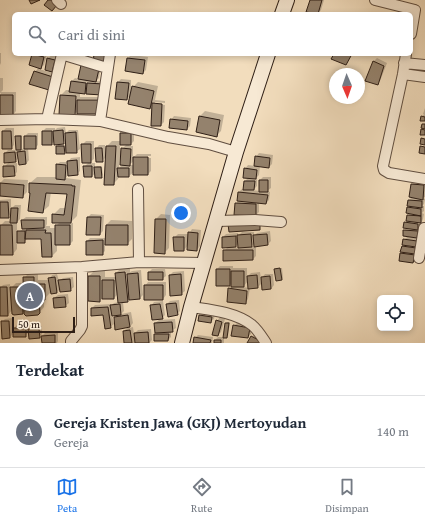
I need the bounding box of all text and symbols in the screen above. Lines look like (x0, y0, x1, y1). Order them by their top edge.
search box (12, 12, 413, 56)
icon: search (26, 23, 48, 45)
text: Cari di sini (58, 24, 125, 45)
north arrow (329, 68, 365, 104)
your location (171, 203, 191, 223)
pin: A (17, 281, 43, 311)
map controls (377, 295, 413, 331)
button: locate (377, 295, 413, 331)
scale bar (12, 315, 75, 334)
text: 50 m (18, 316, 40, 332)
text: Terdekat (16, 357, 84, 382)
text: Gereja Kristen Jawa (GKJ) Mertoyudan (54, 412, 306, 433)
text: A (25, 422, 33, 441)
text: 140 m (377, 422, 409, 441)
text: Gereja (54, 433, 89, 452)
tab: Peta (56, 476, 78, 516)
tab: Rute (191, 476, 213, 516)
tab: Disimpan (325, 476, 369, 516)

